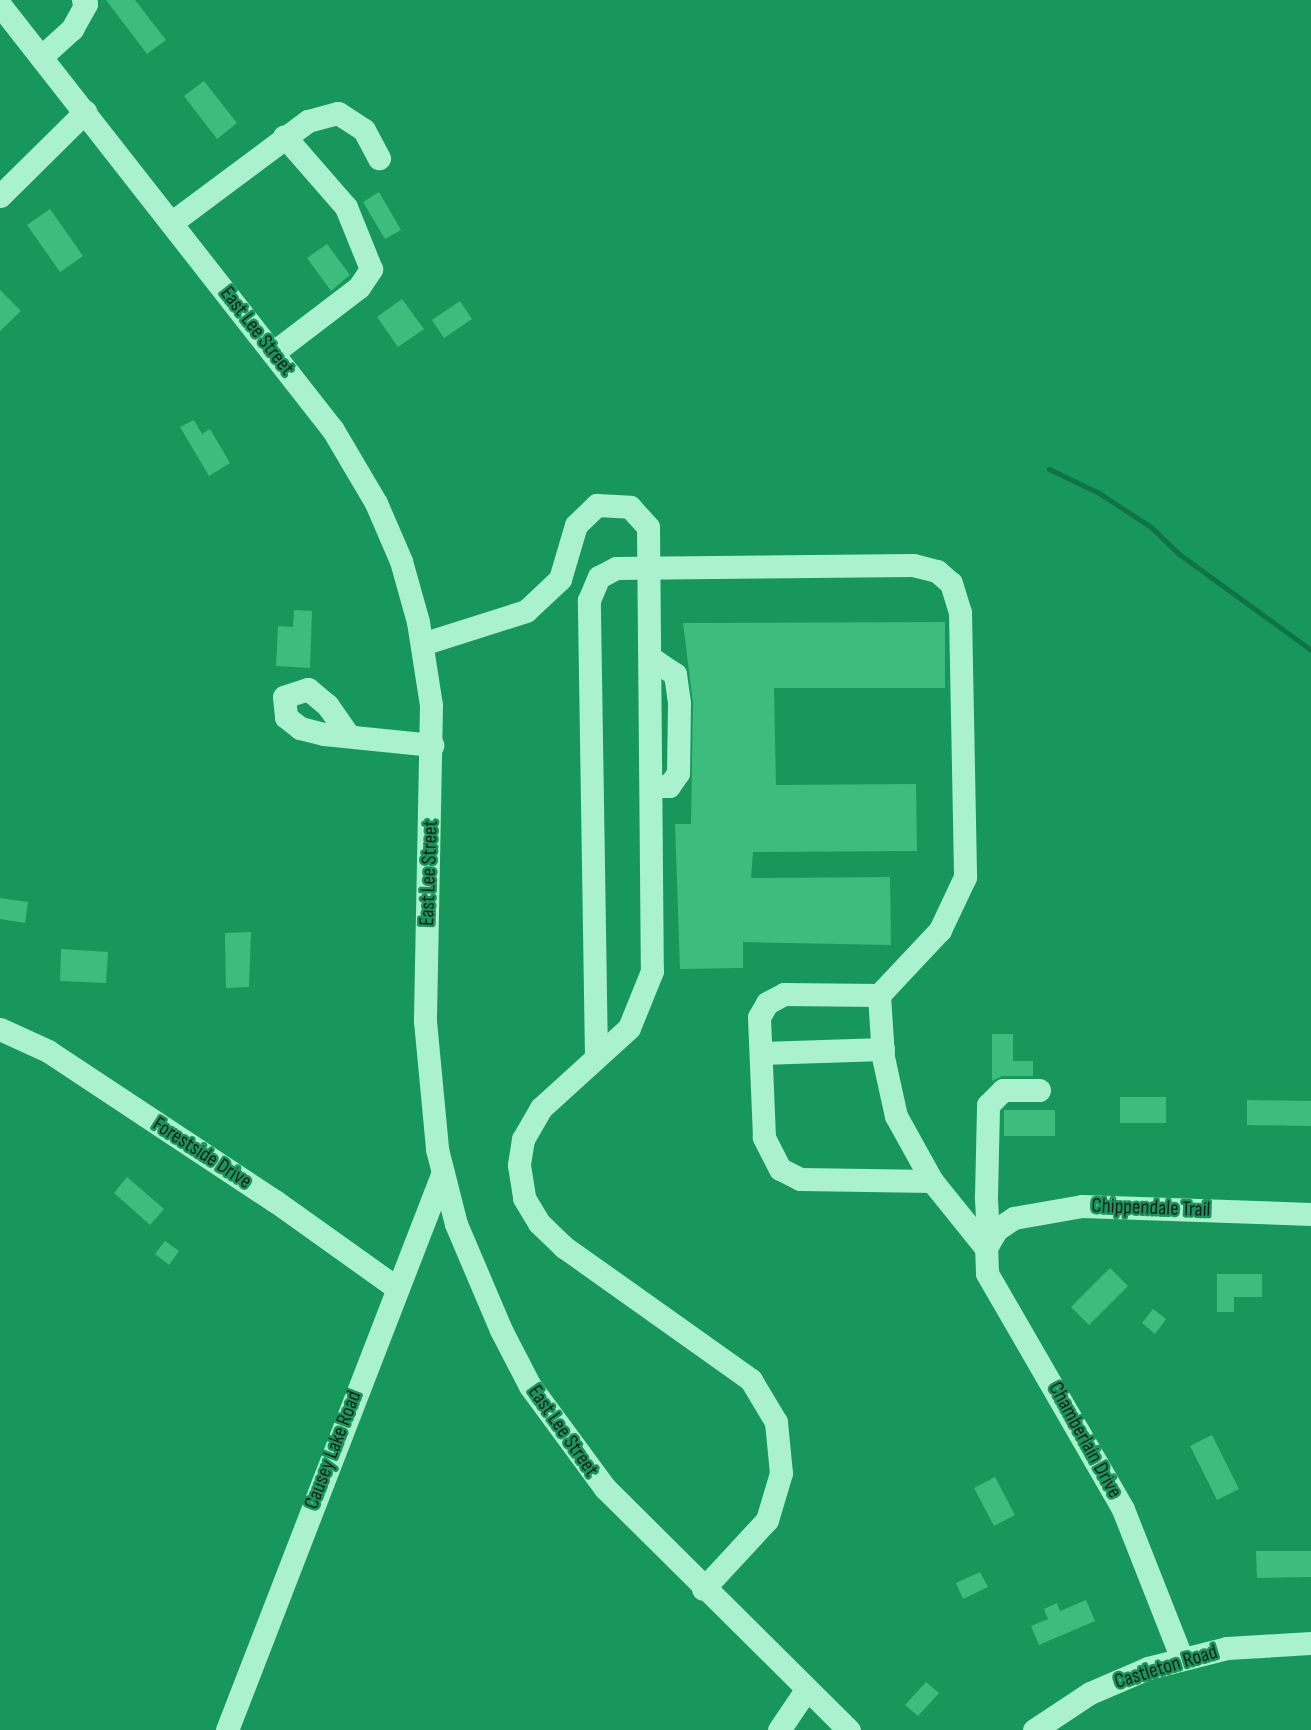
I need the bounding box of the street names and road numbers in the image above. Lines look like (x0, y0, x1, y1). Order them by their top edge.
street label: East Lee Street (215, 282, 299, 380)
street label: East Lee Street (415, 820, 443, 926)
street label: Forestside Drive (148, 1112, 256, 1194)
street label: Chippendale Trail (1091, 1193, 1211, 1223)
street label: Chamberlain Drive (1043, 1378, 1127, 1502)
street label: East Lee Street (522, 1380, 604, 1482)
street label: Causey Lake Road (299, 1387, 367, 1513)
street label: Castleton Road (1111, 1639, 1221, 1695)

